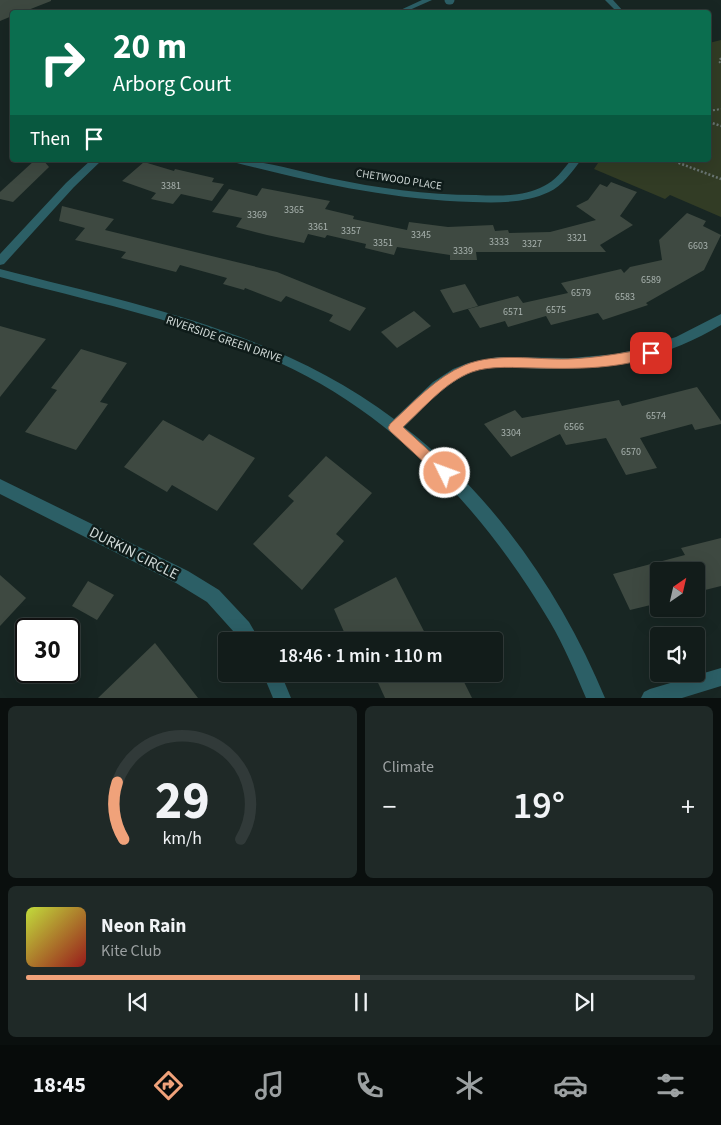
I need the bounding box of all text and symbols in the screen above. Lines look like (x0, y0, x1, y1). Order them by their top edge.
text: 20 m (113, 22, 187, 72)
icon: right (30, 30, 95, 95)
text: Arborg Court (113, 68, 231, 100)
icon: arrive (80, 125, 108, 153)
text: Then (30, 126, 70, 153)
street label: CHETWOOD PLACE (355, 165, 443, 194)
house number: 3381 (161, 179, 181, 193)
house number: 3365 (284, 203, 304, 217)
house number: 3369 (247, 208, 267, 222)
house number: 3361 (308, 220, 328, 234)
house number: 3357 (341, 224, 361, 238)
house number: 3345 (411, 228, 431, 242)
house number: 3321 (567, 231, 587, 245)
house number: 3333 (489, 235, 509, 249)
house number: 3351 (373, 236, 393, 250)
house number: 3327 (522, 237, 542, 251)
house number: 6603 (688, 239, 708, 253)
house number: 3339 (453, 244, 473, 258)
house number: 6589 (641, 273, 661, 287)
house number: 6579 (571, 286, 591, 300)
house number: 6583 (615, 290, 635, 304)
house number: 6575 (546, 303, 566, 317)
house number: 6571 (503, 305, 523, 319)
street label: RIVERSIDE GREEN DRIVE (164, 312, 284, 367)
pin (630, 332, 672, 374)
icon: arrive (637, 339, 665, 367)
house number: 6574 (646, 409, 666, 423)
house number: 6566 (564, 420, 584, 434)
house number: 3304 (501, 426, 521, 440)
house number: 6570 (621, 445, 641, 459)
position arrow (418, 446, 470, 498)
street label: DURKIN CIRCLE (86, 522, 182, 585)
north arrow (650, 562, 705, 618)
map controls (650, 562, 705, 682)
speed limit sign: 30 (15, 618, 80, 683)
button: sound (650, 627, 705, 682)
text: 18:46 · 1 min · 110 m (278, 643, 443, 670)
text: Climate (383, 756, 434, 778)
text: 29 (155, 765, 210, 839)
text: 19° (513, 779, 565, 833)
text: − (383, 787, 396, 827)
text: + (681, 787, 695, 827)
text: km/h (162, 826, 202, 851)
text: Neon Rain (101, 913, 186, 940)
text: Kite Club (101, 940, 161, 962)
icon: previous (124, 988, 152, 1016)
icon: pause (347, 988, 375, 1016)
icon: next (570, 988, 598, 1016)
icon: directions (151, 1068, 186, 1103)
icon: music (252, 1068, 287, 1103)
icon: phone (352, 1068, 387, 1103)
icon: climate (452, 1068, 487, 1103)
icon: car (553, 1068, 588, 1103)
icon: filters (653, 1068, 688, 1103)
text: 18:45 (33, 1069, 86, 1101)

